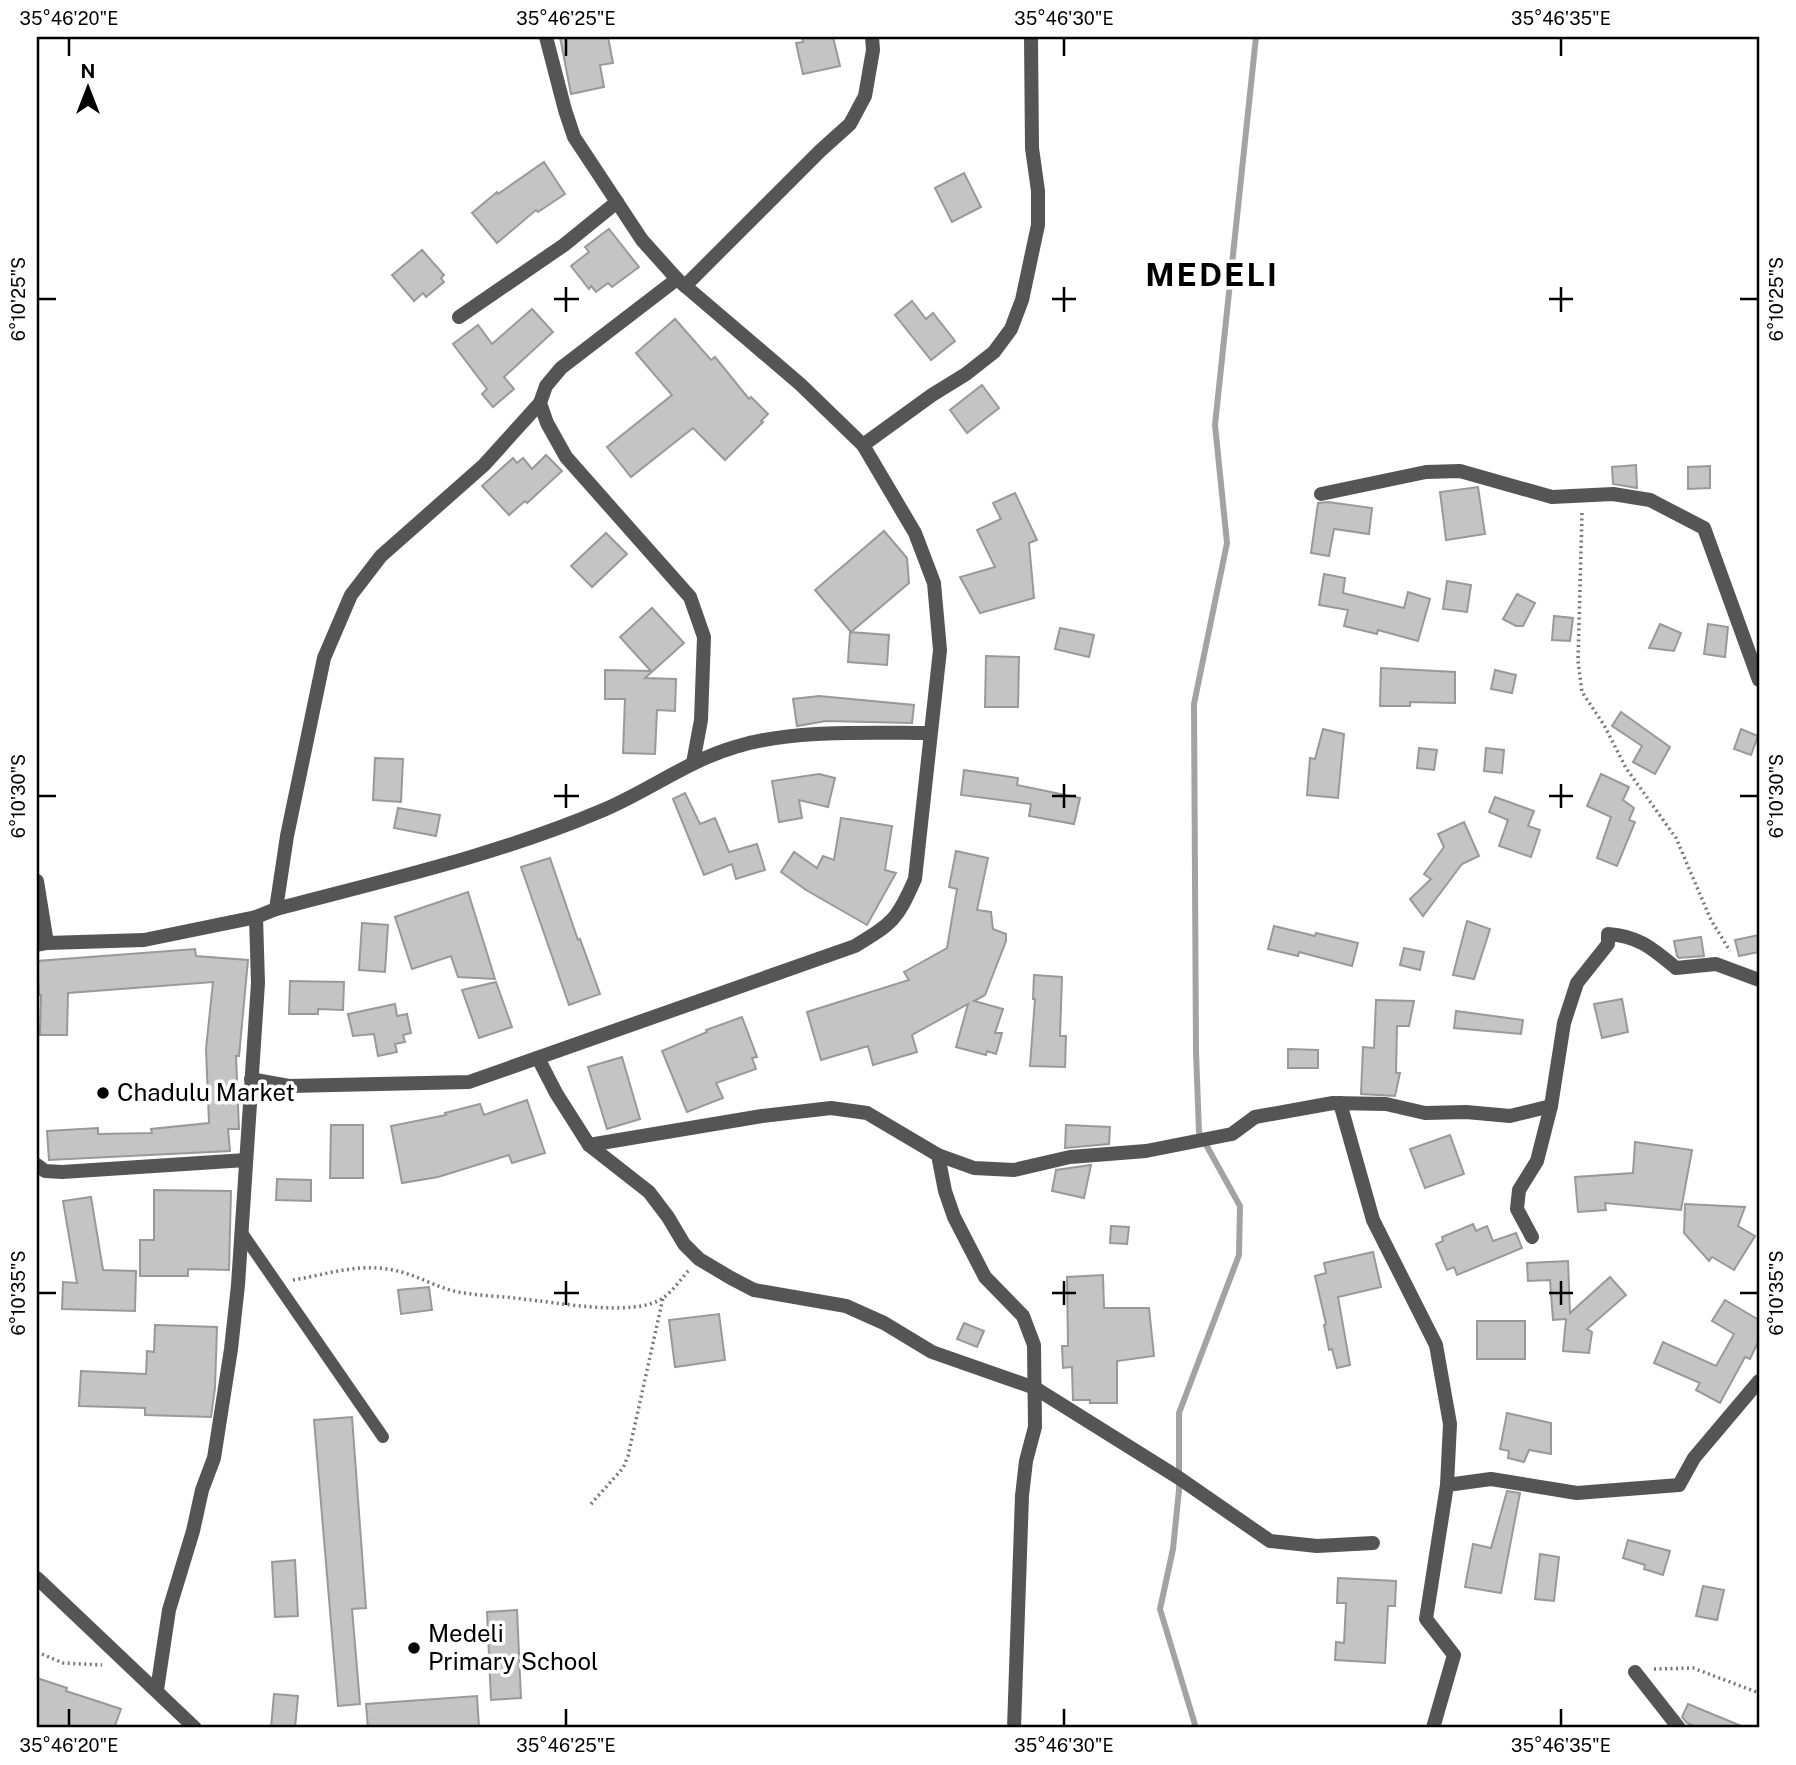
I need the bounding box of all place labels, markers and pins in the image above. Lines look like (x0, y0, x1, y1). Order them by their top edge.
place label: Chadulu Market (117, 1078, 295, 1106)
marker: Chadulu Market (95, 1085, 111, 1101)
place label: Medeli Primary School (428, 1619, 598, 1675)
marker: Medeli Primary School (406, 1640, 422, 1656)

